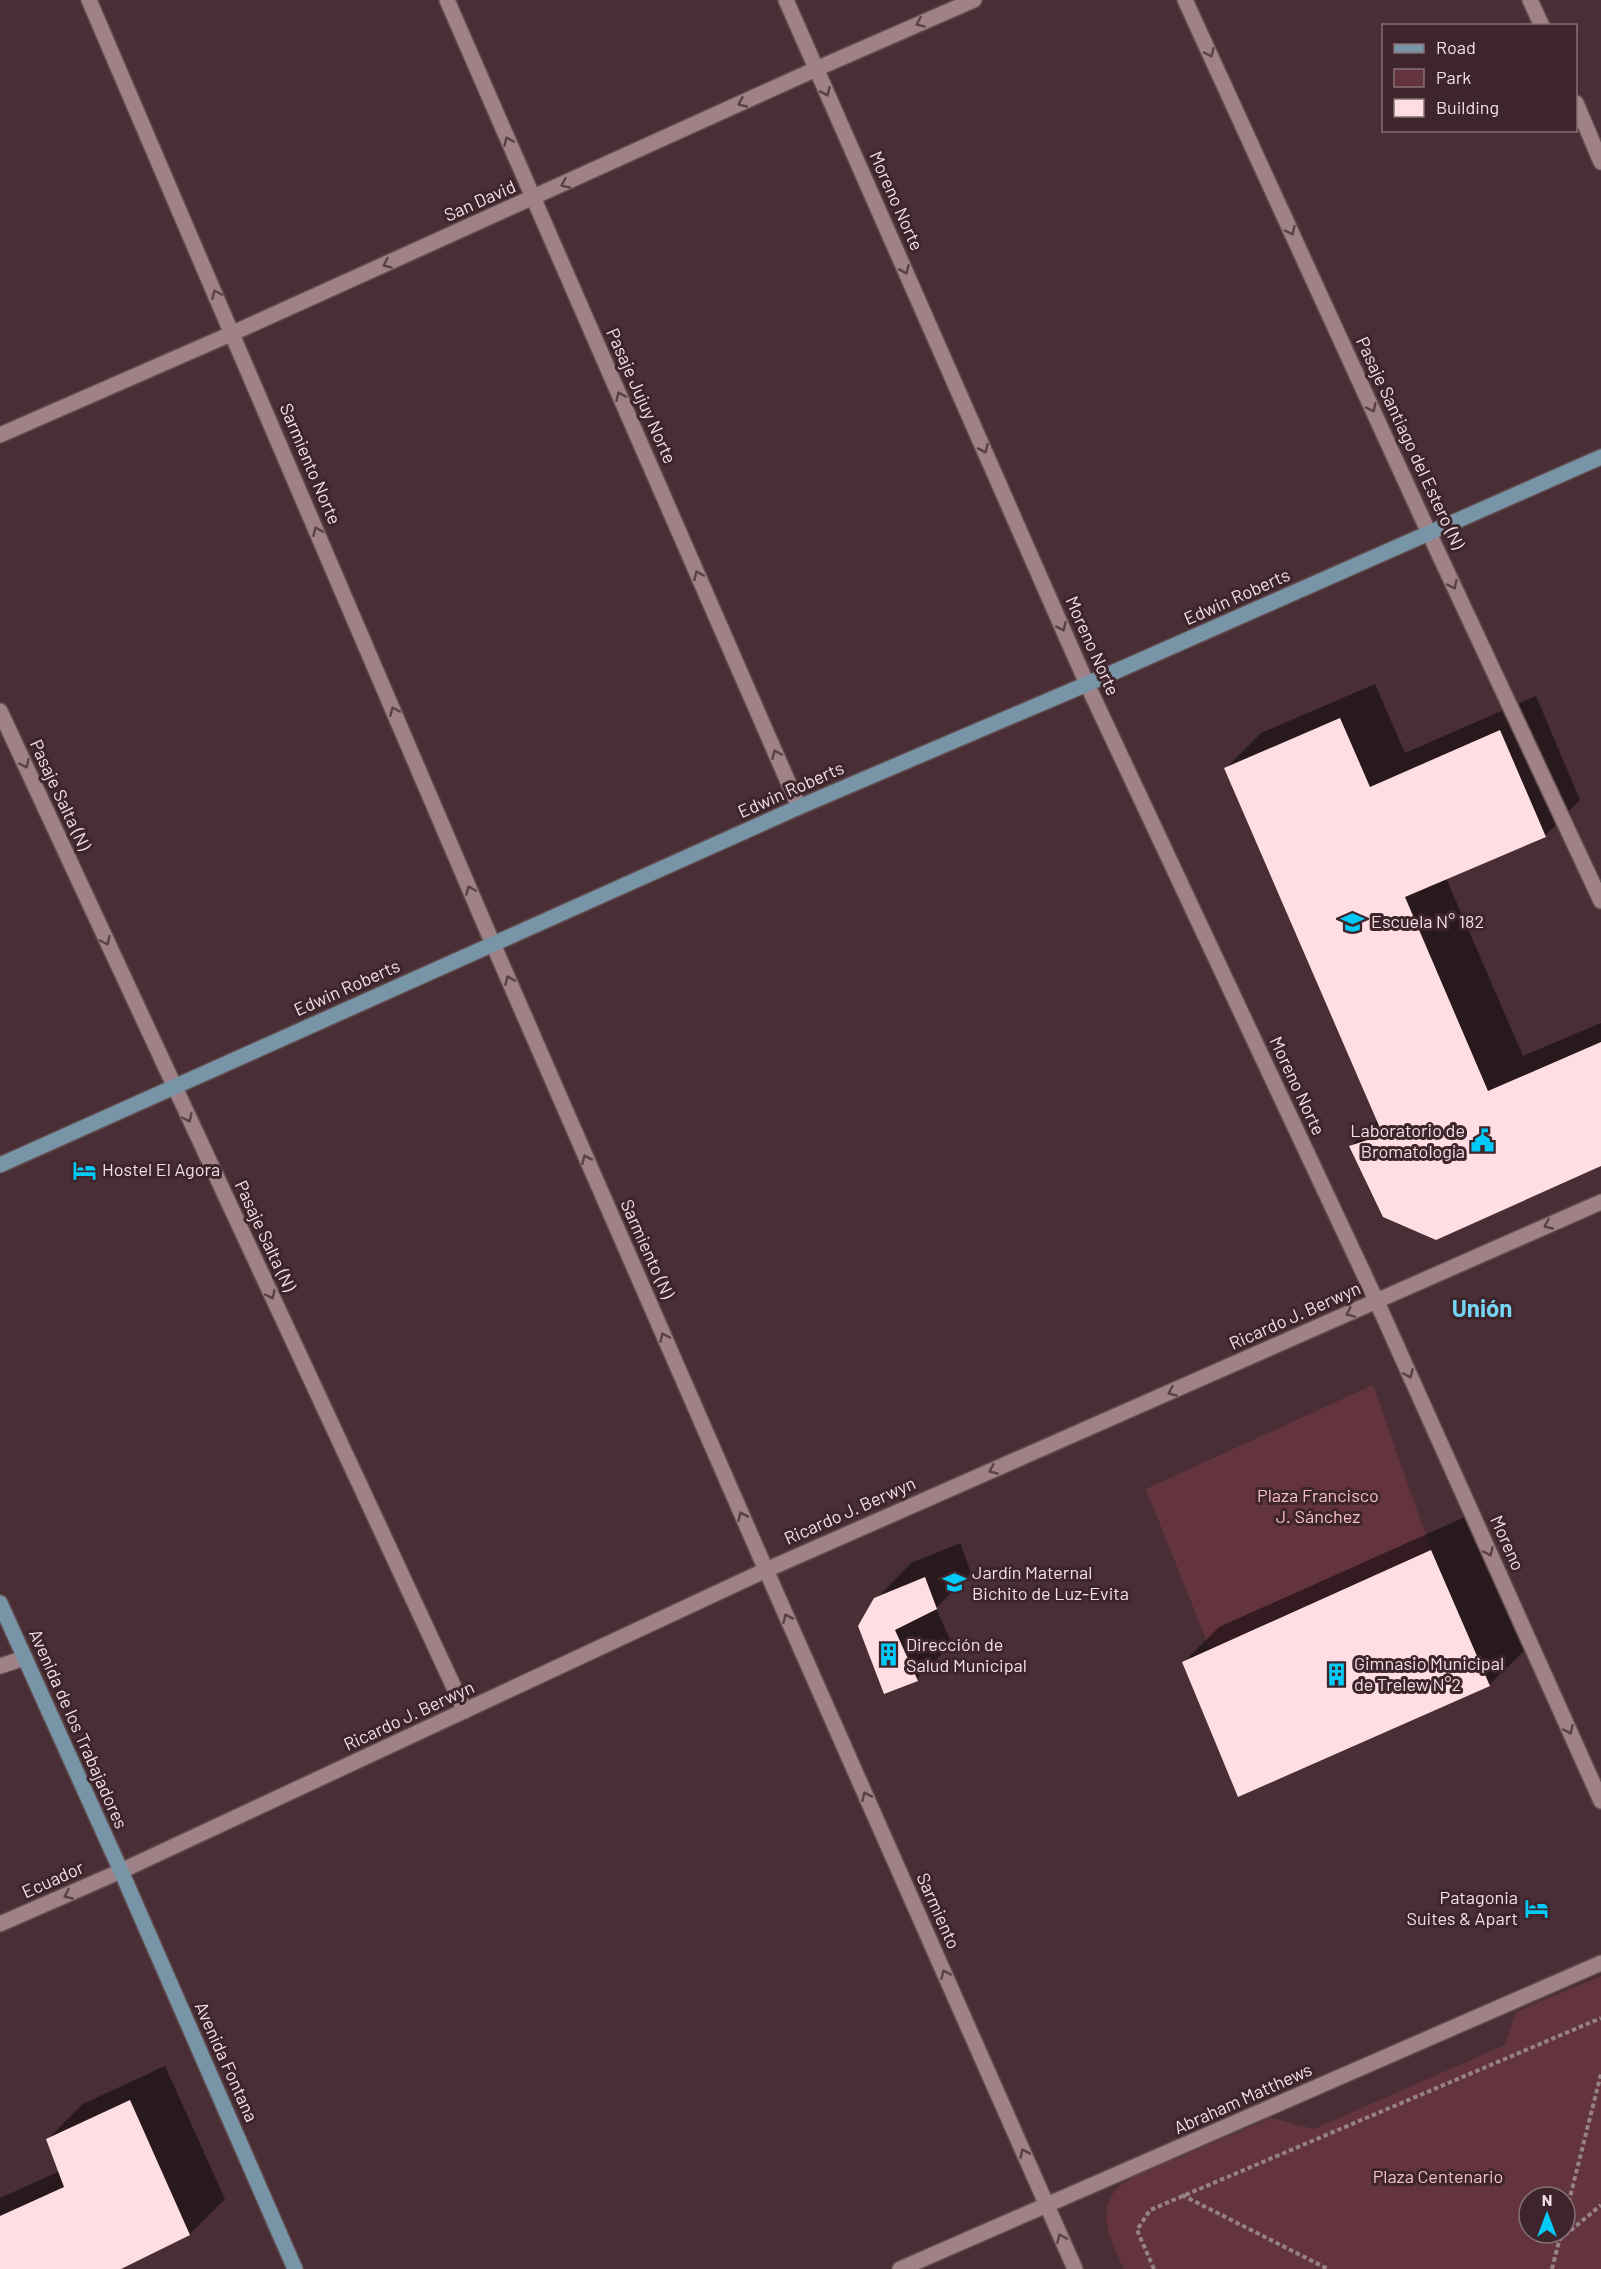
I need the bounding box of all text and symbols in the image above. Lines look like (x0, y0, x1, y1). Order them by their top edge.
one-way arrow (916, 16, 927, 28)
legend (1382, 24, 1577, 132)
text: Road (1436, 36, 1476, 58)
one-way arrow (1202, 47, 1214, 58)
text: Park (1436, 66, 1471, 88)
one-way arrow (819, 86, 831, 97)
one-way arrow (737, 95, 748, 107)
text: Building (1436, 96, 1499, 118)
one-way arrow (503, 136, 515, 147)
street label: Moreno Norte (865, 148, 929, 254)
street label: San David (440, 175, 519, 226)
one-way arrow (560, 177, 571, 189)
one-way arrow (1283, 224, 1295, 235)
one-way arrow (382, 257, 393, 269)
one-way arrow (898, 264, 910, 275)
one-way arrow (211, 289, 223, 300)
street label: Pasaje Jujuy Norte (602, 324, 682, 467)
street label: Pasaje Santiago del Estero (N) (1352, 333, 1470, 553)
one-way arrow (615, 392, 627, 403)
street label: Sarmiento Norte (276, 400, 346, 527)
one-way arrow (1364, 401, 1376, 412)
one-way arrow (976, 442, 988, 453)
one-way arrow (312, 526, 324, 537)
street label: Edwin Roberts (1180, 563, 1293, 629)
one-way arrow (693, 570, 705, 581)
one-way arrow (1446, 578, 1458, 589)
street label: Moreno Norte (1061, 593, 1125, 699)
one-way arrow (1055, 621, 1067, 632)
one-way arrow (389, 706, 401, 717)
street label: Pasaje Salta (N) (26, 736, 96, 854)
one-way arrow (771, 749, 783, 760)
street label: Edwin Roberts (734, 756, 847, 822)
one-way arrow (17, 758, 29, 769)
one-way arrow (465, 885, 477, 896)
school or university icon: Escuela N° 182 (1340, 909, 1366, 935)
place label: Escuela N° 182 (1371, 910, 1484, 932)
one-way arrow (99, 935, 111, 946)
street label: Edwin Roberts (290, 954, 403, 1020)
one-way arrow (504, 975, 516, 986)
street label: Moreno Norte (1265, 1033, 1330, 1138)
one-way arrow (181, 1112, 193, 1123)
place label: Laboratorio de Bromatología (1350, 1119, 1465, 1162)
public building icon: Laboratorio de Bromatología (1470, 1128, 1496, 1154)
one-way arrow (582, 1154, 594, 1165)
hotel icon: Hostel El Agora (71, 1157, 97, 1183)
place label: Hostel El Agora (102, 1158, 220, 1180)
street label: Pasaje Salta (N) (231, 1177, 301, 1295)
street label: Sarmiento (N) (616, 1196, 680, 1302)
one-way arrow (1543, 1218, 1554, 1230)
street label: Ricardo J. Berwyn (1225, 1276, 1364, 1354)
one-way arrow (263, 1288, 275, 1299)
district label: Unión (1452, 1293, 1512, 1322)
one-way arrow (1346, 1306, 1357, 1318)
one-way arrow (660, 1333, 672, 1344)
one-way arrow (1402, 1368, 1414, 1379)
one-way arrow (1167, 1384, 1178, 1396)
one-way arrow (988, 1463, 999, 1475)
street label: Ricardo J. Berwyn (780, 1471, 919, 1549)
park label: Plaza Francisco J. Sánchez (1257, 1484, 1379, 1527)
one-way arrow (738, 1511, 750, 1522)
street label: Moreno (1486, 1512, 1530, 1574)
one-way arrow (1482, 1546, 1494, 1557)
place label: Jardín Maternal Bichito de Luz-Evita (972, 1561, 1129, 1604)
school or university icon: Jardín Maternal Bichito de Luz-Evita (941, 1570, 967, 1596)
one-way arrow (782, 1613, 794, 1624)
street label: Avenida de los Trabajadores (25, 1625, 133, 1832)
place label: Dirección de Salud Municipal (906, 1633, 1027, 1676)
building icon: Dirección de Salud Municipal (875, 1642, 901, 1668)
place label: Gimnasio Municipal de Trelew N°2 (1354, 1652, 1504, 1695)
building icon: Gimnasio Municipal de Trelew N°2 (1323, 1661, 1349, 1687)
street label: Ricardo J. Berwyn (340, 1675, 477, 1755)
one-way arrow (1562, 1723, 1574, 1734)
one-way arrow (861, 1792, 873, 1803)
street label: Ecuador (18, 1856, 87, 1902)
street label: Sarmiento (912, 1869, 965, 1952)
place label: Patagonia Suites & Apart (1406, 1886, 1518, 1929)
one-way arrow (63, 1887, 74, 1899)
hotel icon: Patagonia Suites & Apart (1523, 1895, 1549, 1921)
one-way arrow (940, 1970, 952, 1981)
street label: Avenida Fontana (191, 1998, 263, 2125)
street label: Abraham Matthews (1170, 2058, 1315, 2138)
one-way arrow (1019, 2148, 1031, 2159)
park label: Plaza Centenario (1373, 2165, 1503, 2187)
north arrow (1517, 2185, 1577, 2245)
text: N (1542, 2190, 1552, 2209)
one-way arrow (1056, 2233, 1068, 2244)

